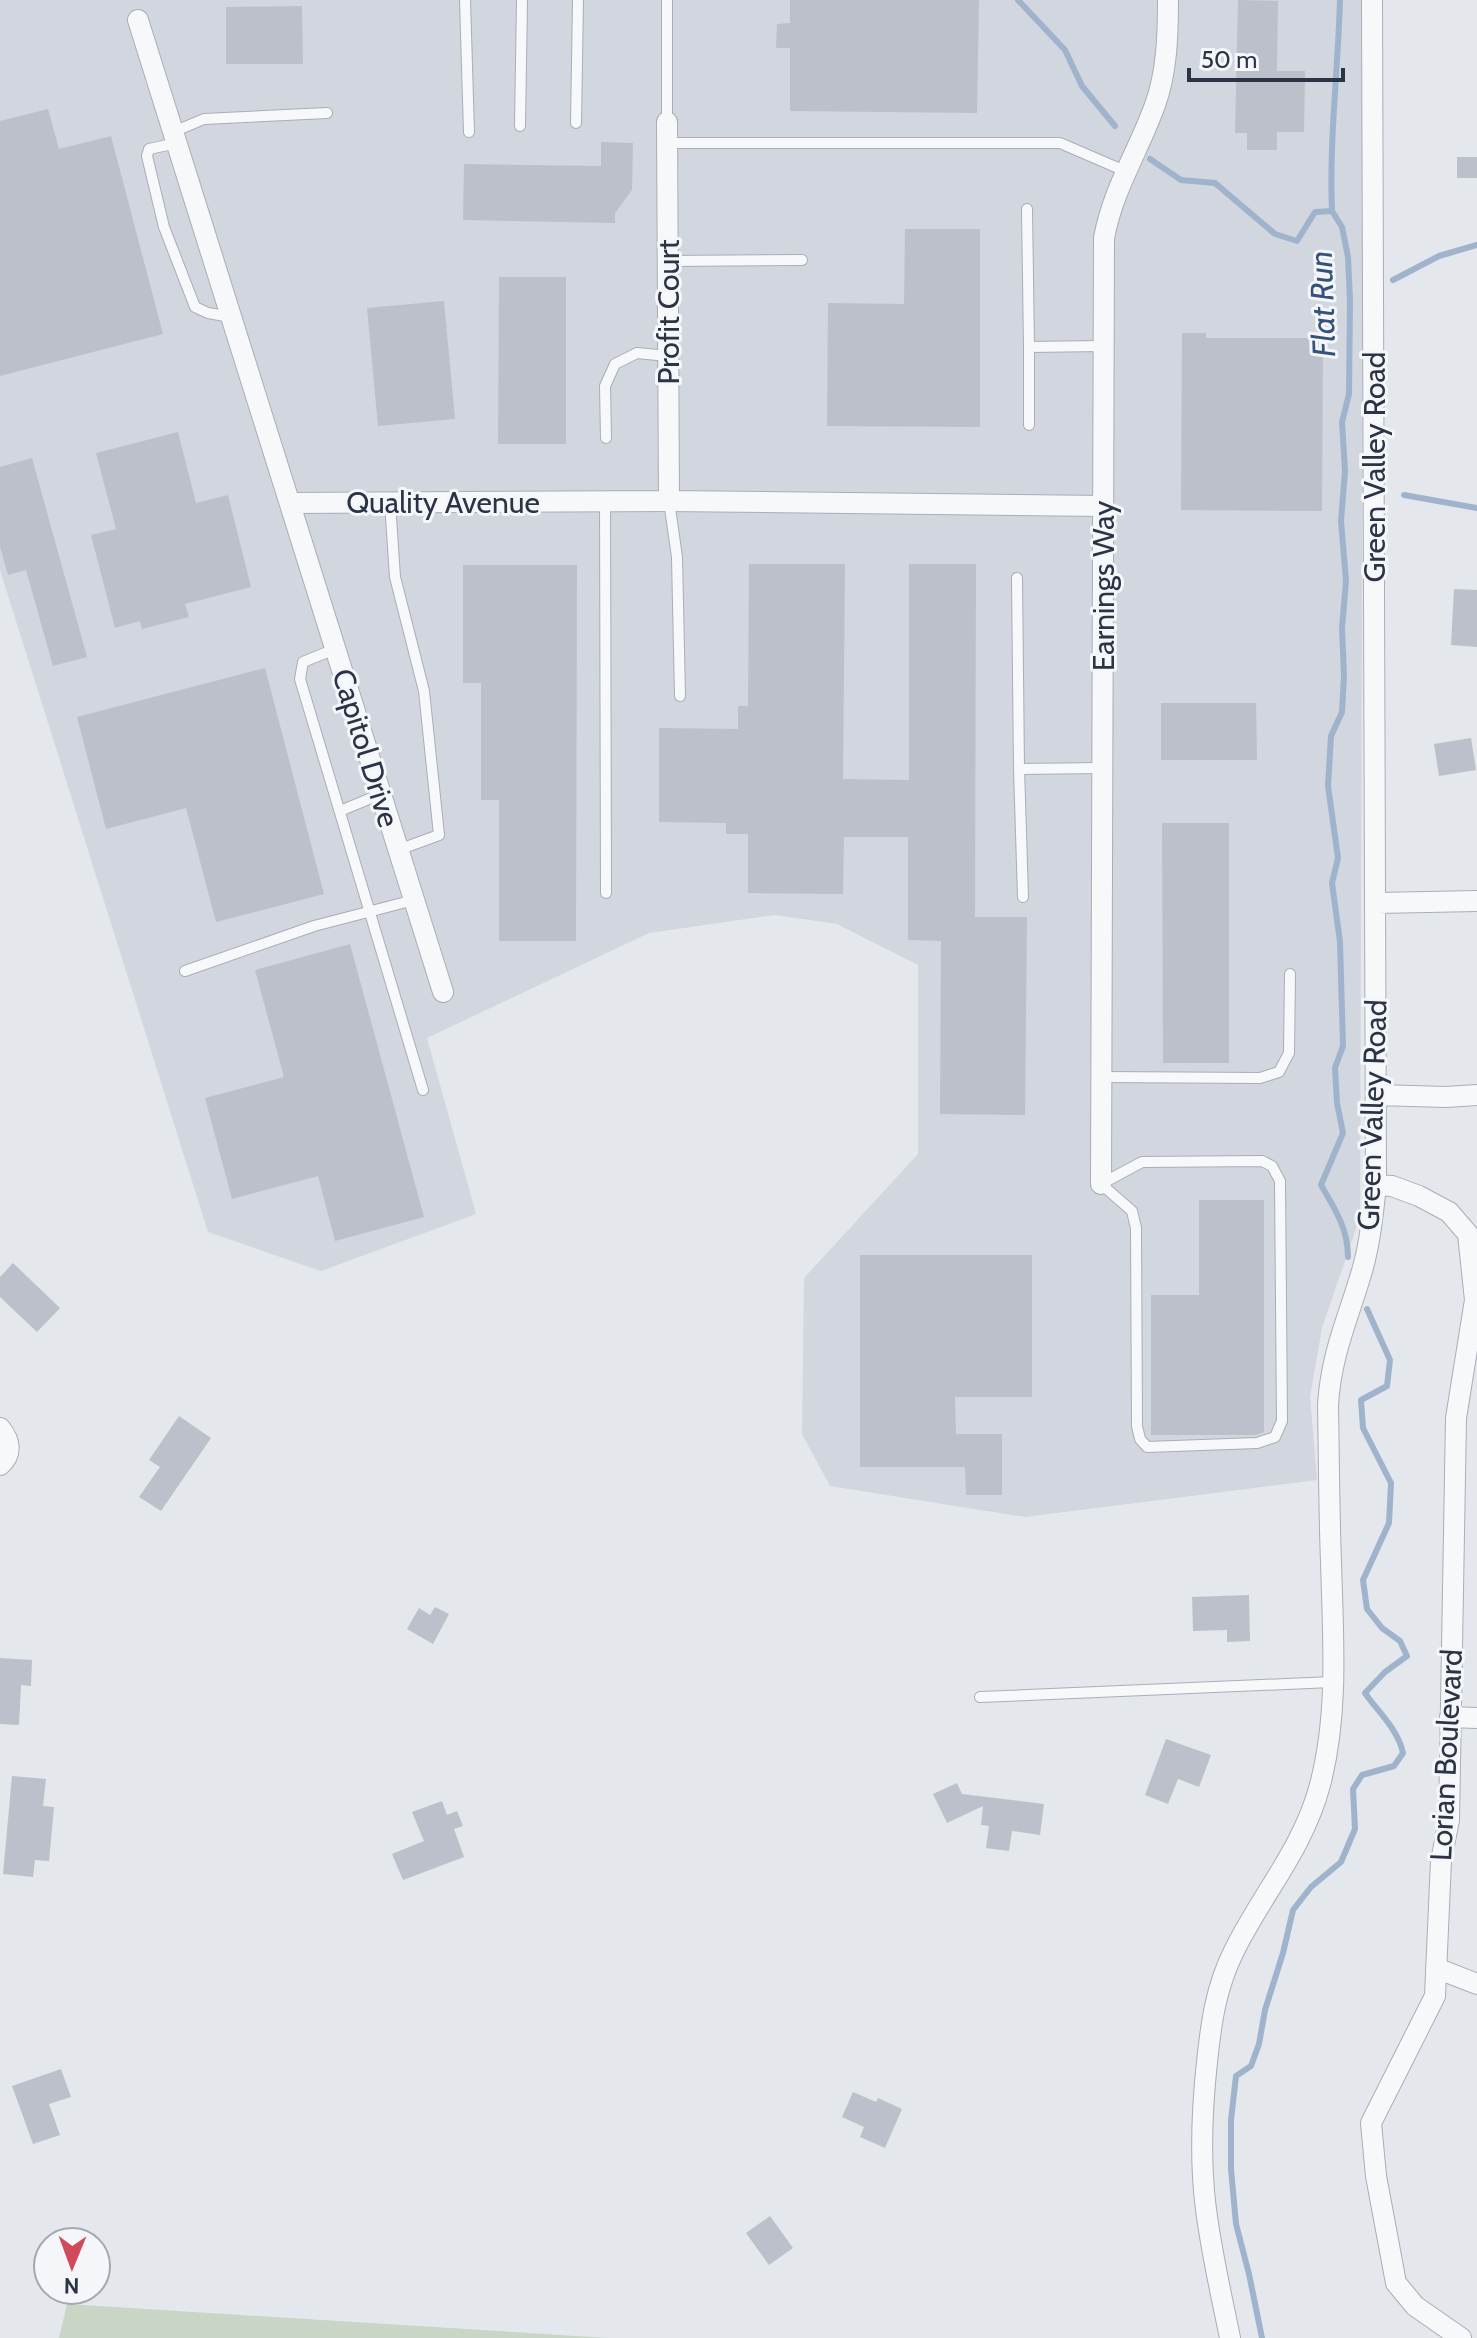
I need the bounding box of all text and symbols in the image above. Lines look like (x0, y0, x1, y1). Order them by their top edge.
scale bar (1189, 32, 1343, 82)
text: 50 m (1201, 45, 1257, 74)
street label: Profit Court (650, 239, 687, 385)
water label: Flat Run (1301, 250, 1343, 358)
street label: Green Valley Road (1356, 351, 1393, 583)
street label: Quality Avenue (346, 484, 540, 521)
street label: Earnings Way (1085, 501, 1122, 671)
street label: Capitol Drive (324, 664, 408, 832)
street label: Green Valley Road (1349, 999, 1395, 1231)
street label: Lorian Boulevard (1422, 1648, 1470, 1862)
north arrow (32, 2226, 112, 2306)
text: N (64, 2272, 80, 2299)

